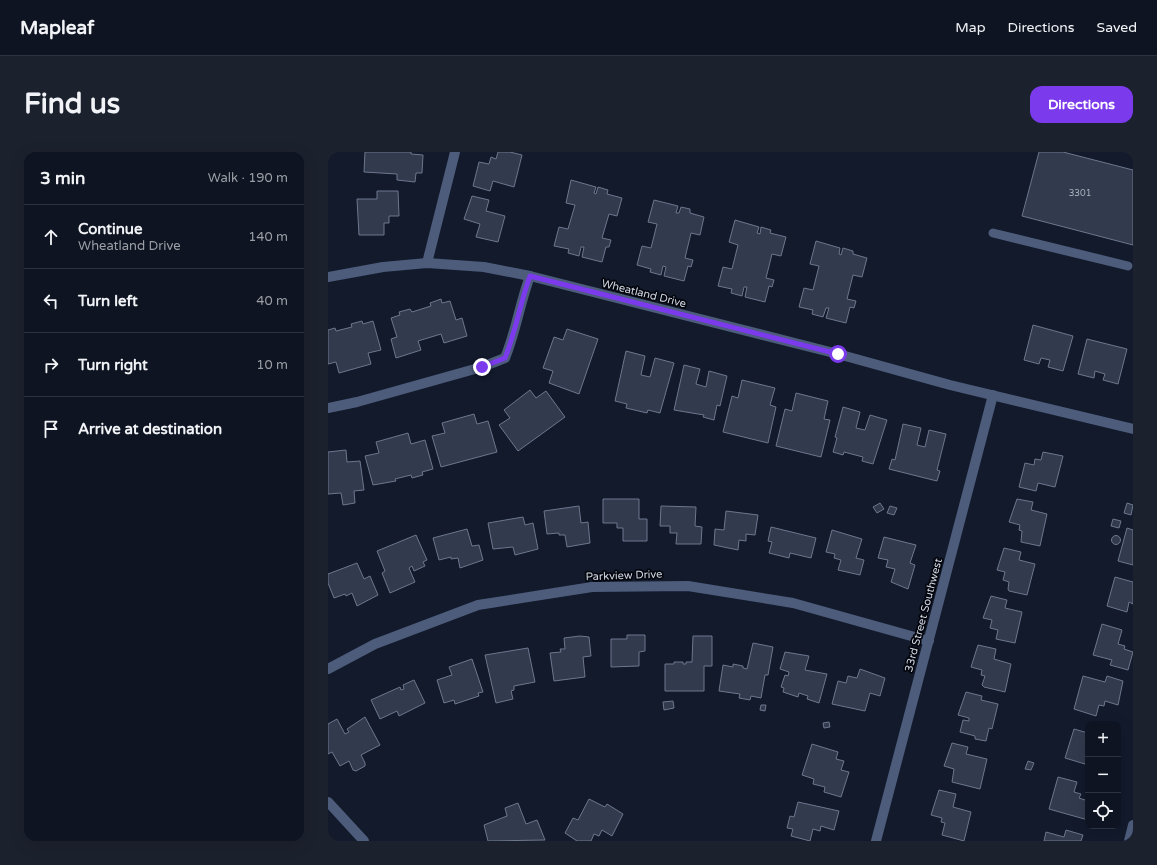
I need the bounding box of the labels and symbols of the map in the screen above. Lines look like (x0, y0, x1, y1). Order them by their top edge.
house number: 3301 (1069, 188, 1091, 199)
street label: Wheatland Drive (600, 277, 688, 310)
route start (829, 345, 847, 363)
route end (473, 358, 491, 376)
street label: 33rd Street Southwest (902, 557, 945, 673)
street label: Parkview Drive (585, 568, 663, 583)

